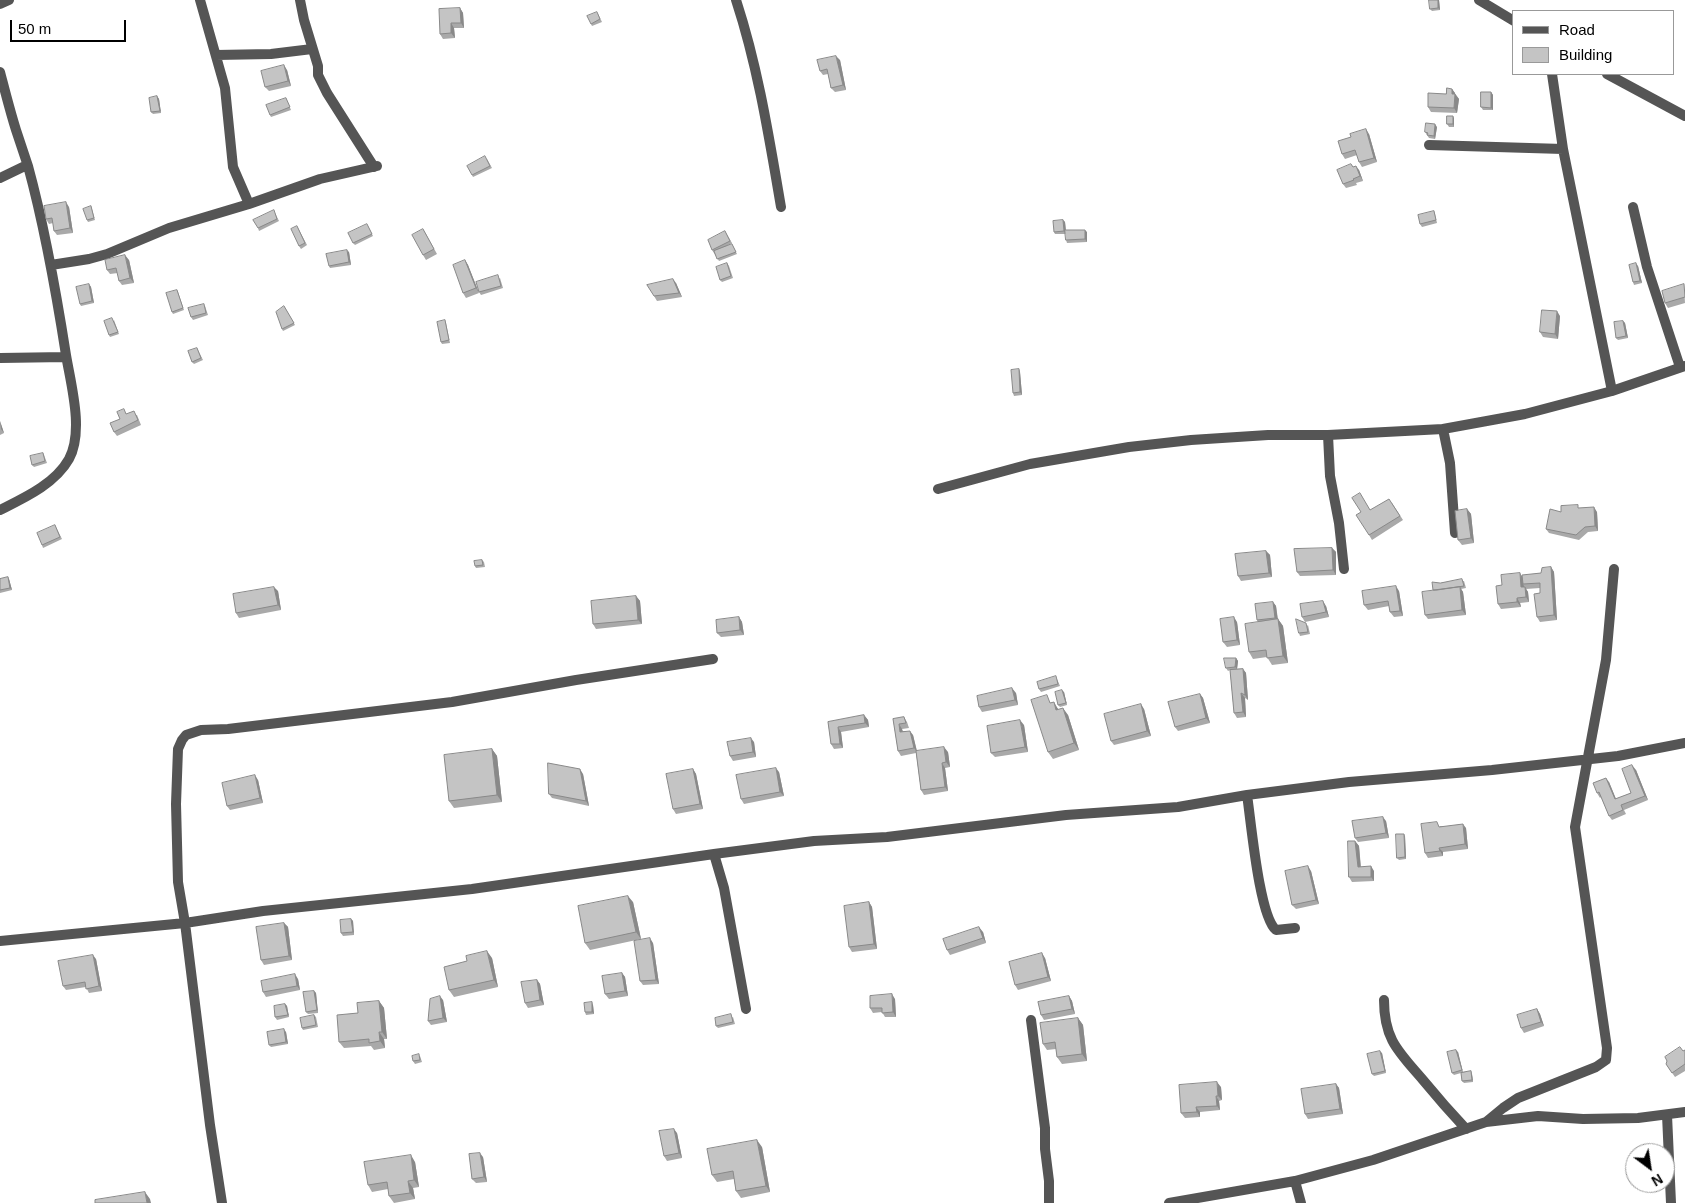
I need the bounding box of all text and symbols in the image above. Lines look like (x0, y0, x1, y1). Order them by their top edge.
scale bar (12, 10, 129, 42)
legend (1512, 10, 1675, 75)
text: 50 m (18, 20, 51, 37)
text: Road (1559, 21, 1595, 38)
text: Building (1559, 46, 1612, 63)
north arrow (1625, 1143, 1675, 1193)
text: N (1649, 1171, 1666, 1189)

